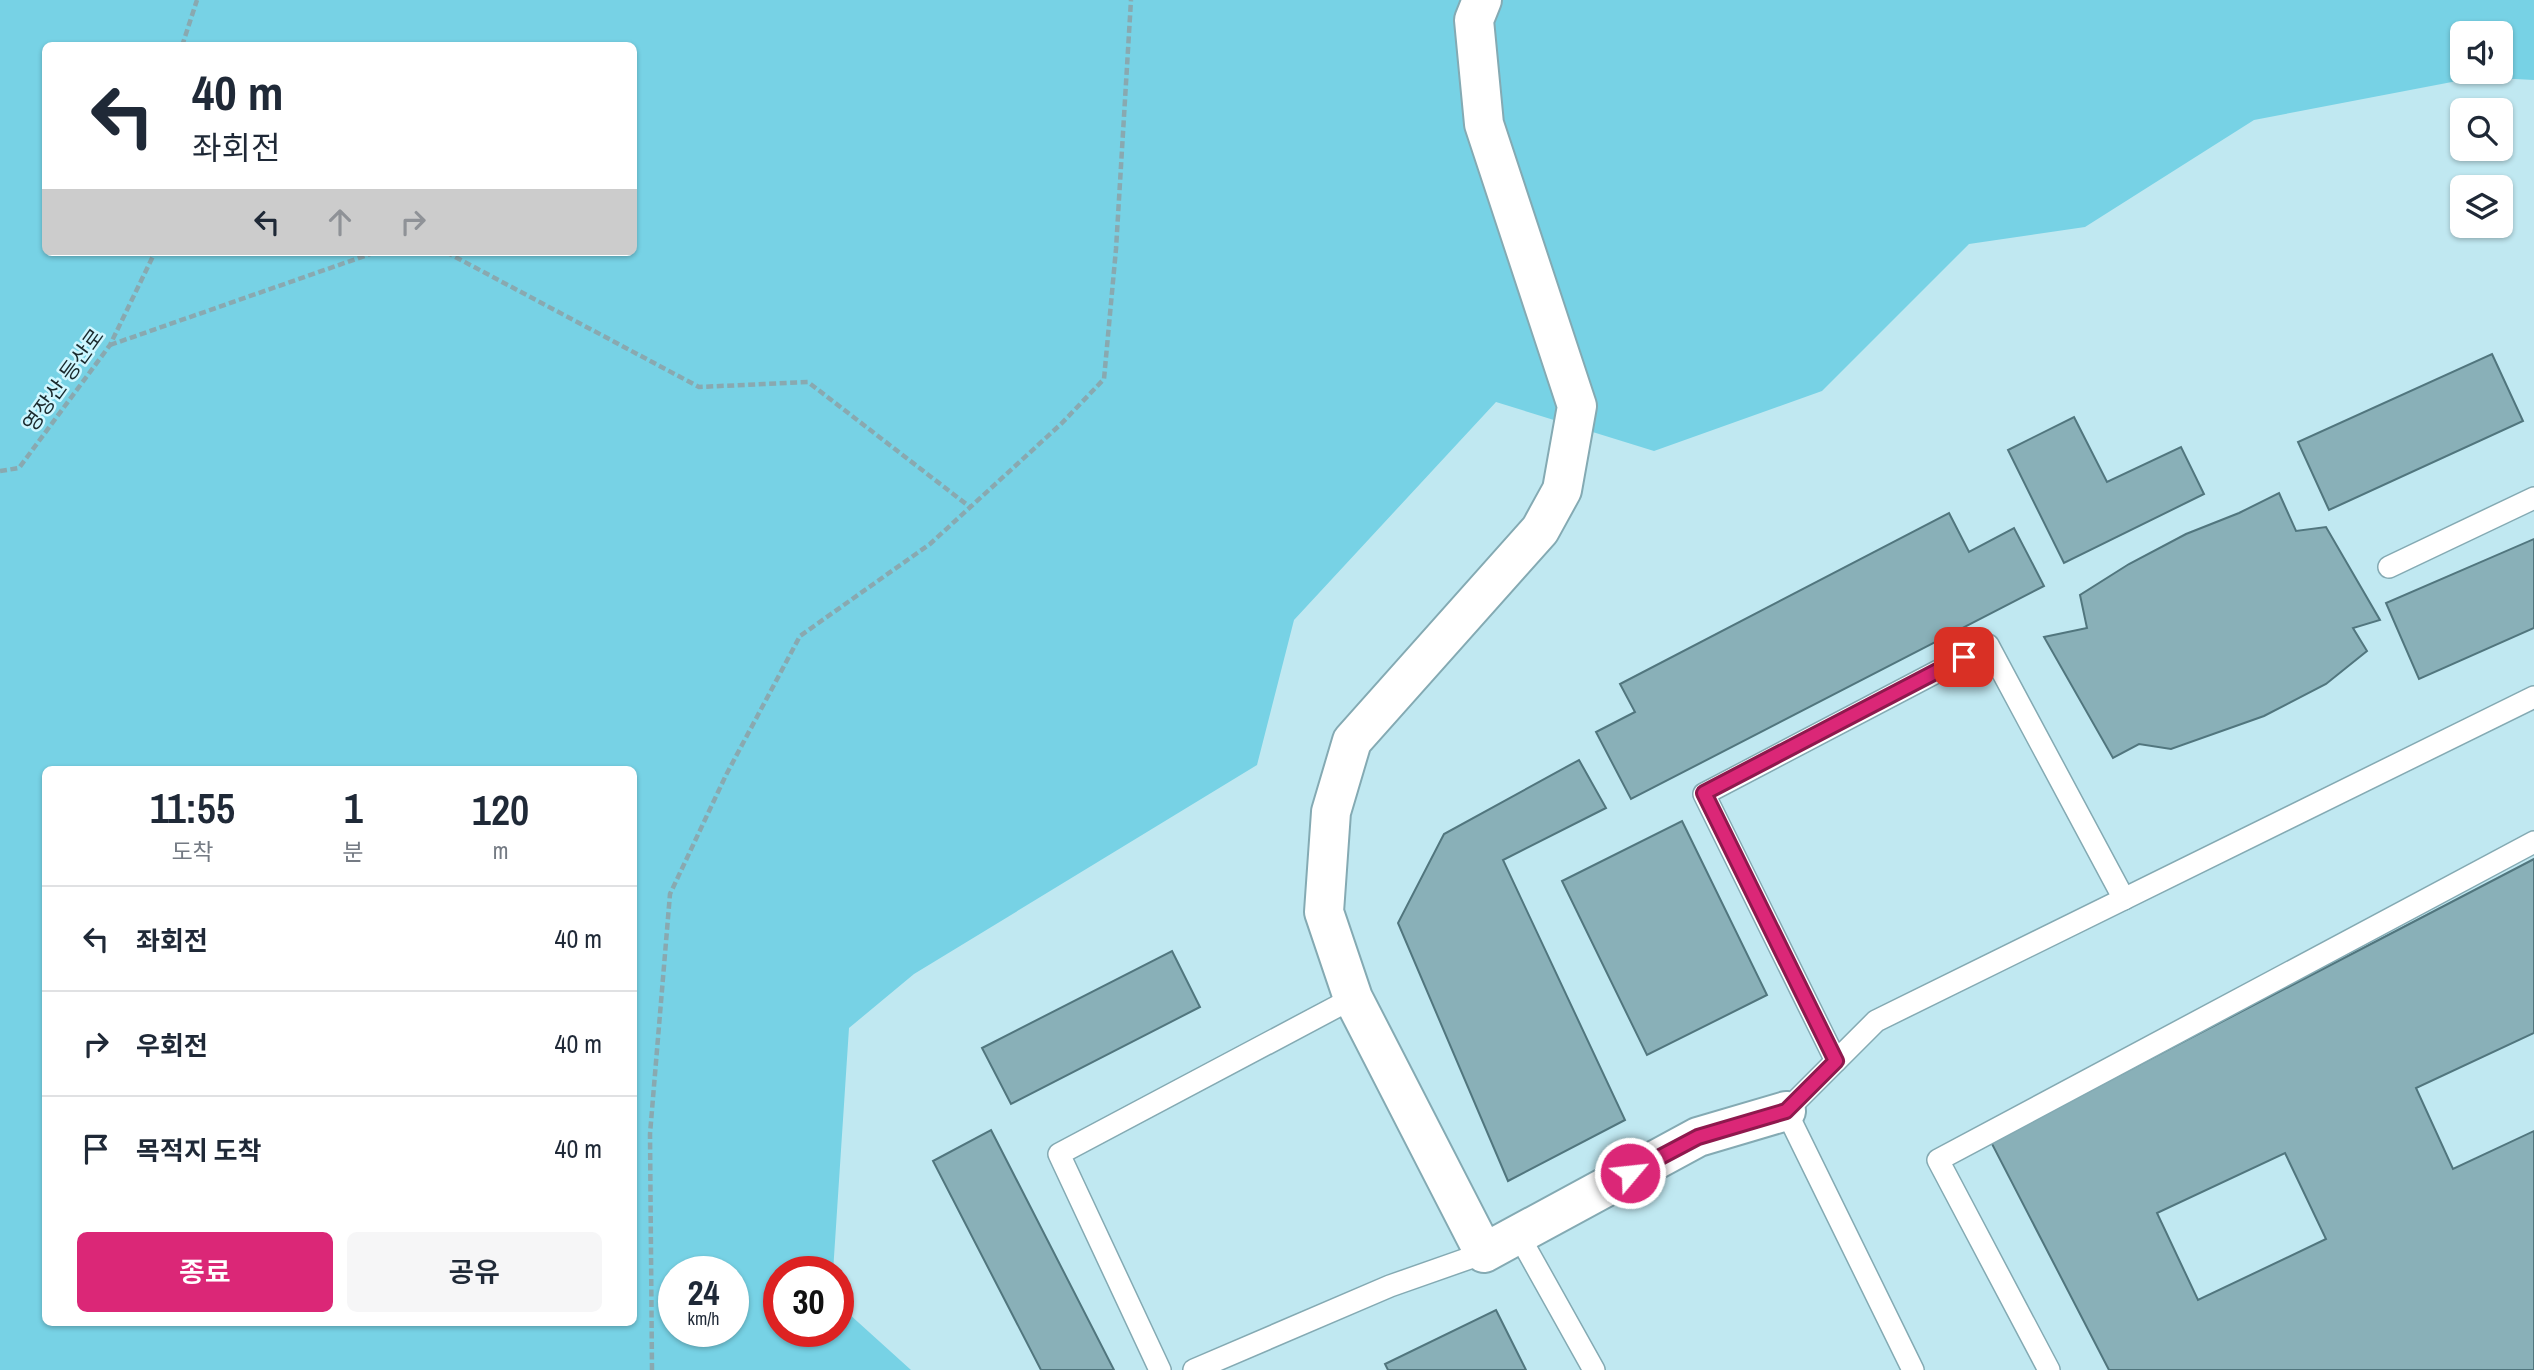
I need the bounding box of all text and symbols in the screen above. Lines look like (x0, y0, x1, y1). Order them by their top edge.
map controls (2450, 21, 2513, 238)
button: sound (2450, 21, 2513, 84)
text: 40 m (192, 59, 284, 125)
icon: left (77, 70, 168, 161)
button: search (2450, 98, 2513, 161)
text: 좌회전 (192, 126, 280, 169)
button: layers (2450, 175, 2513, 238)
icon: left (248, 203, 286, 241)
icon: ahead (321, 203, 359, 241)
icon: right (394, 203, 432, 241)
street label: 영장산 등산로 (16, 323, 110, 437)
pin (1934, 627, 1994, 687)
icon: arrive (1945, 638, 1983, 676)
text: 11:55 (150, 780, 235, 836)
text: 1 (344, 780, 363, 836)
text: 120 (472, 782, 529, 838)
text: m (493, 835, 508, 866)
text: 도착 (171, 836, 214, 867)
text: 분 (343, 836, 364, 867)
icon: left (77, 920, 115, 958)
text: 40 m (555, 921, 602, 956)
text: 좌회전 (136, 923, 208, 958)
icon: right (77, 1025, 115, 1063)
text: 40 m (555, 1026, 602, 1061)
text: 우회전 (136, 1028, 208, 1063)
icon: arrive (77, 1130, 115, 1168)
text: 40 m (555, 1131, 602, 1166)
text: 목적지 도착 (136, 1133, 262, 1168)
position arrow (1593, 1136, 1667, 1210)
button: 종료 (77, 1232, 333, 1312)
button: 공유 (347, 1232, 602, 1312)
speed limit sign: 30 (763, 1256, 854, 1347)
text: 24 (688, 1269, 719, 1316)
text: km/h (688, 1306, 720, 1331)

